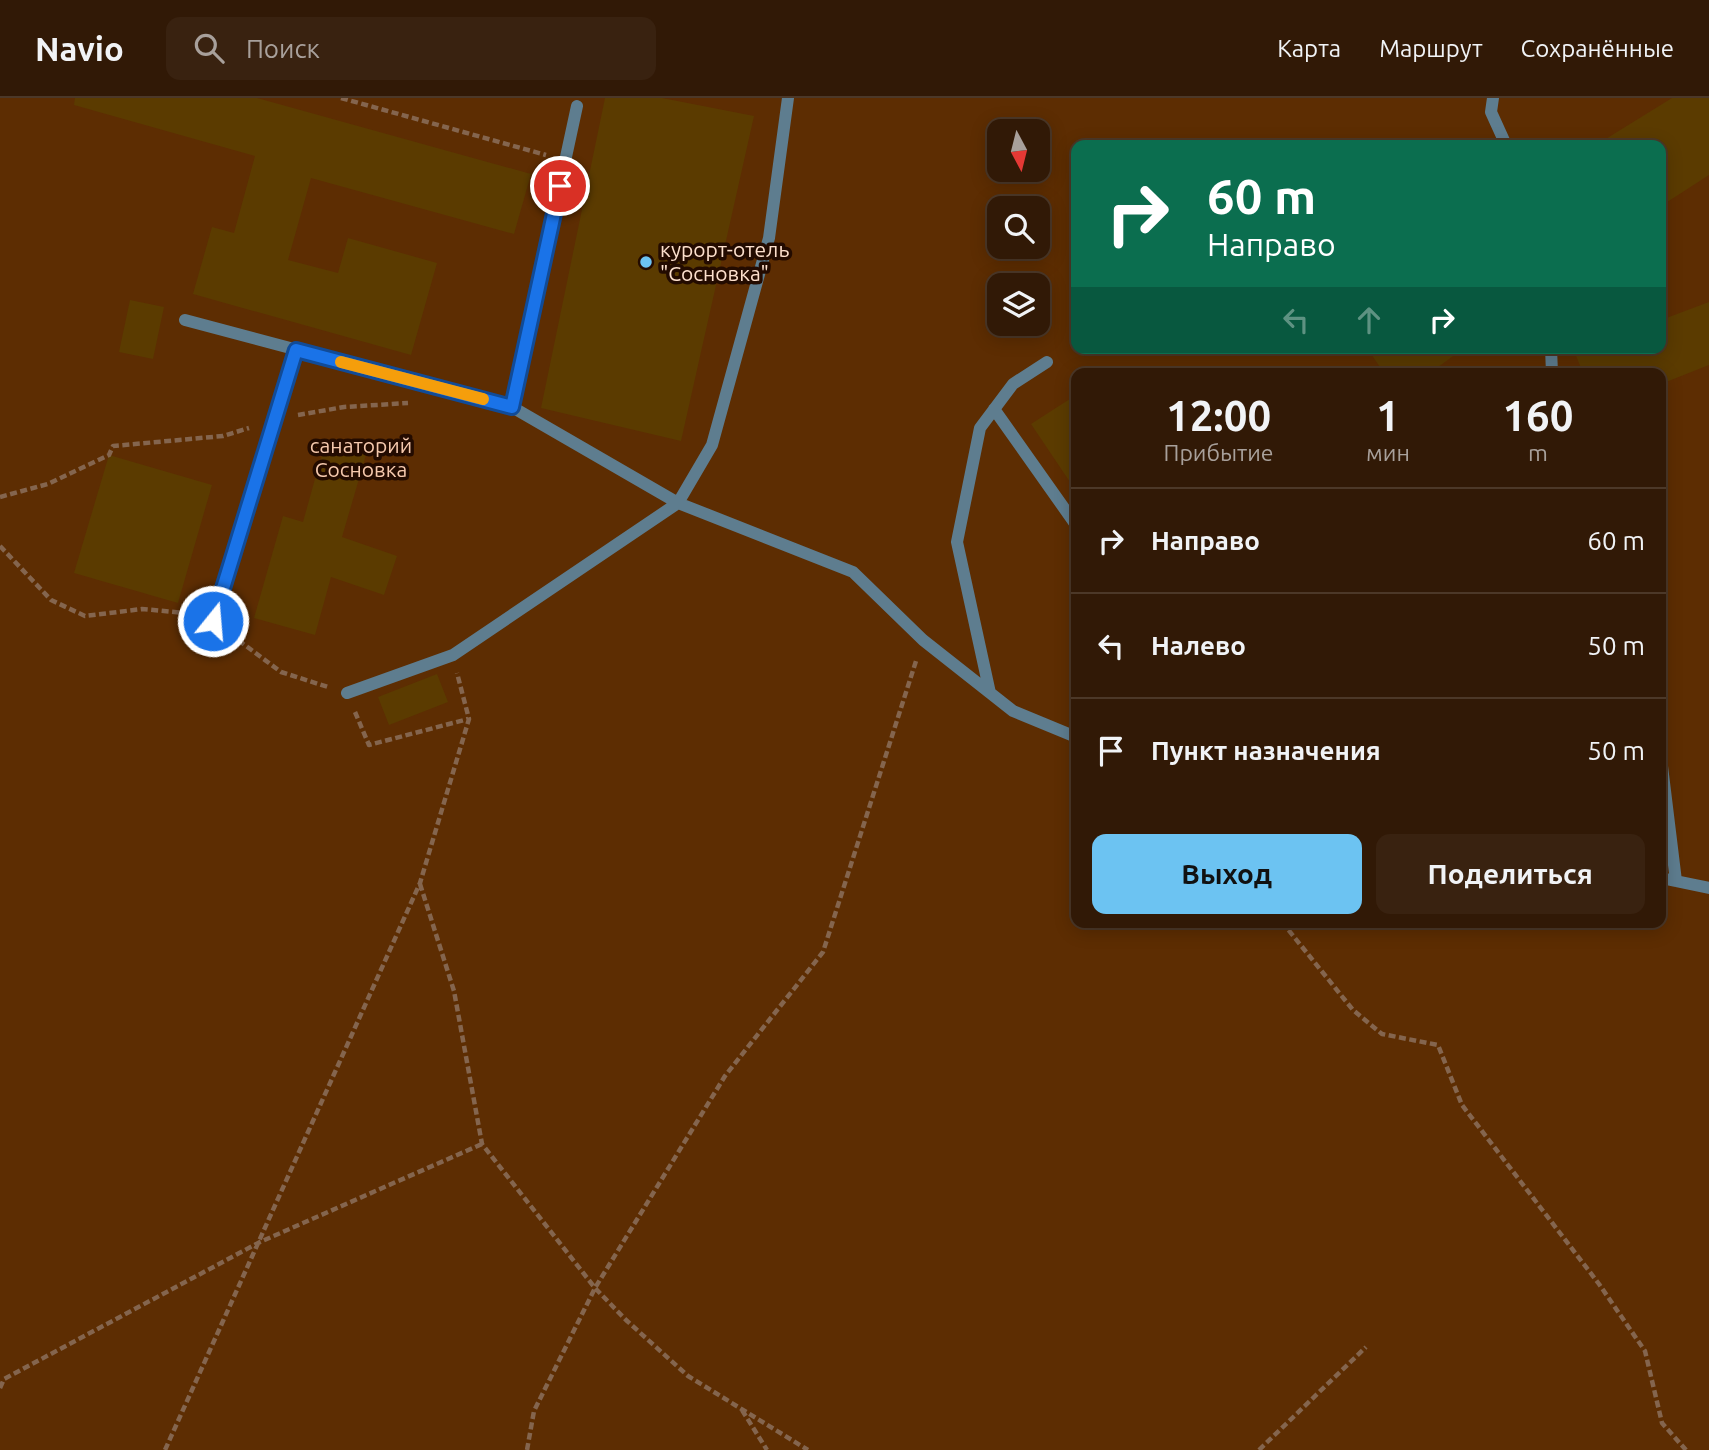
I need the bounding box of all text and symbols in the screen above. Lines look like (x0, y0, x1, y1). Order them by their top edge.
search box (166, 17, 656, 80)
icon: search (190, 29, 228, 67)
text: Navio (35, 30, 124, 67)
text: Поиск (246, 34, 320, 63)
text: Карта (1277, 35, 1341, 62)
text: Маршрут (1379, 35, 1483, 62)
text: Сохранённые (1521, 35, 1674, 62)
north arrow (987, 119, 1050, 182)
map controls (987, 119, 1050, 336)
pin (530, 156, 590, 216)
icon: arrive (541, 167, 579, 205)
icon: right (1092, 168, 1183, 259)
text: 60 m (1207, 168, 1316, 223)
button: search (987, 196, 1050, 259)
text: Направо (1207, 226, 1336, 262)
place label: курорт-отель "Сосновка" (660, 237, 789, 285)
marker: курорт-отель "Сосновка" (638, 254, 654, 270)
button: layers (987, 273, 1050, 336)
icon: left (1277, 301, 1315, 339)
icon: ahead (1350, 301, 1388, 339)
icon: right (1423, 301, 1461, 339)
text: 12:00 (1166, 392, 1271, 439)
text: 1 (1376, 392, 1400, 439)
text: 160 (1502, 392, 1573, 439)
park label: санаторий Сосновка (310, 433, 412, 481)
text: Прибытие (1164, 440, 1274, 465)
text: мин (1366, 440, 1410, 465)
text: m (1528, 440, 1548, 465)
icon: right (1092, 522, 1130, 560)
text: Направо (1151, 526, 1260, 555)
text: 60 m (1587, 526, 1645, 555)
position arrow (176, 584, 250, 658)
icon: left (1092, 627, 1130, 665)
text: Налево (1151, 631, 1246, 660)
text: 50 m (1587, 631, 1645, 660)
icon: arrive (1092, 732, 1130, 770)
text: Пункт назначения (1151, 736, 1381, 765)
text: 50 m (1587, 736, 1645, 765)
button: Выход (1092, 834, 1362, 914)
button: Поделиться (1376, 834, 1645, 914)

